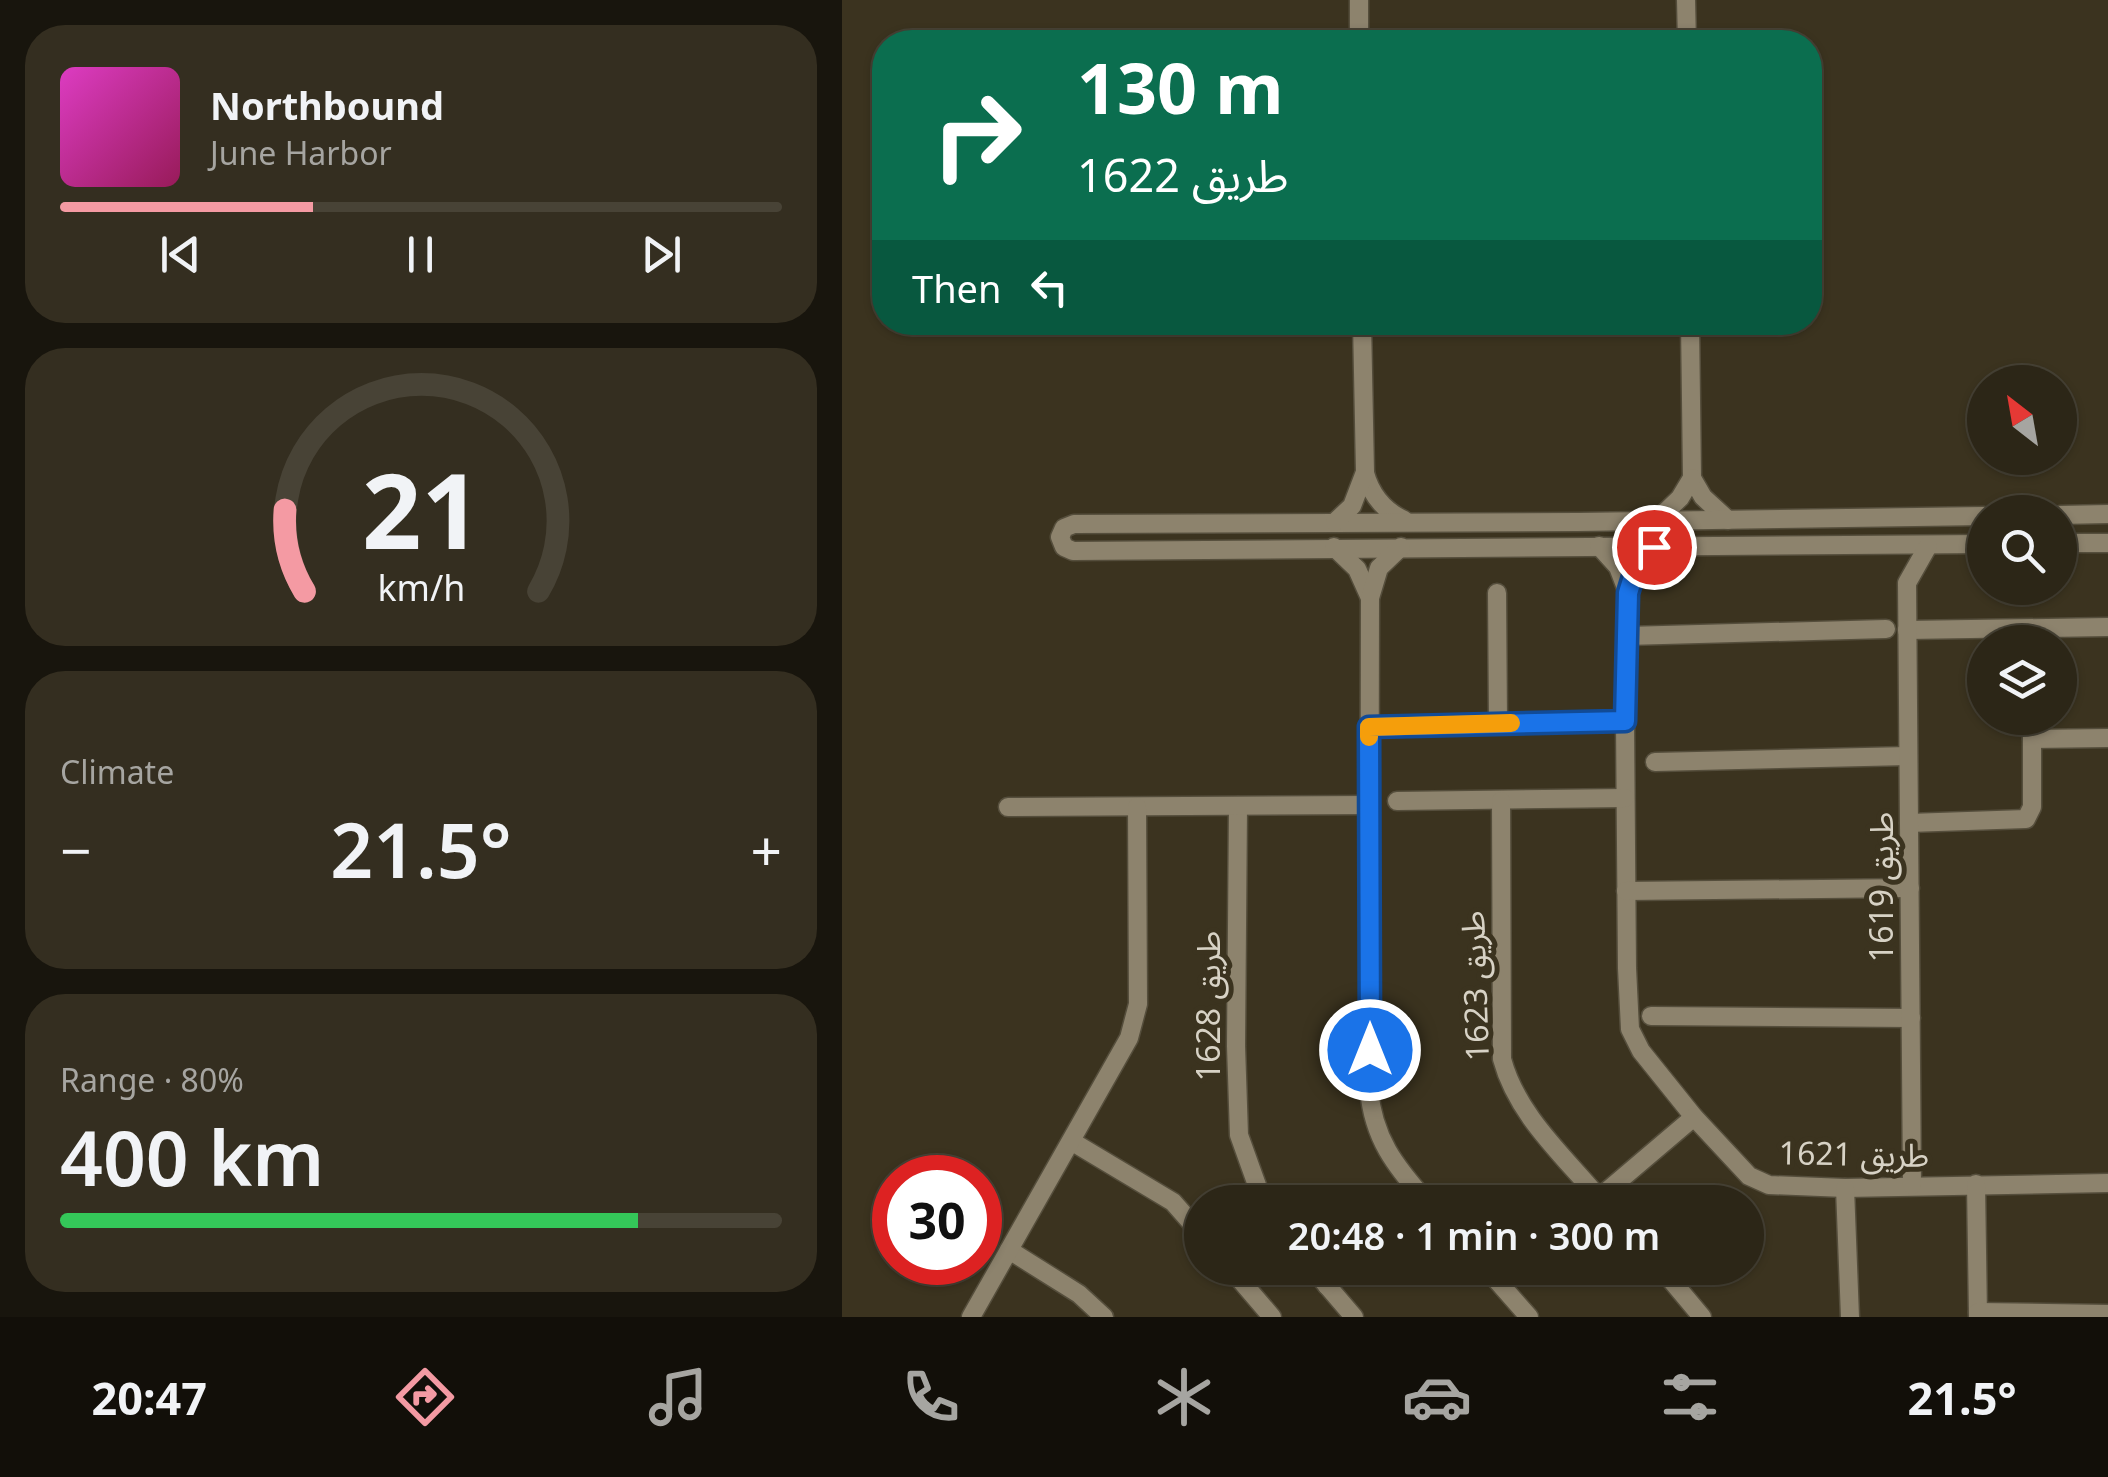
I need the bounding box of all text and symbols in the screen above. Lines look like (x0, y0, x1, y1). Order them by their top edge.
text: 130 m (1077, 39, 1284, 135)
icon: right (912, 70, 1042, 200)
text: Northbound (210, 79, 444, 131)
text: June Harbor (210, 131, 392, 174)
text: طريق 1622 (1077, 144, 1288, 205)
icon: previous (153, 227, 208, 282)
icon: pause (393, 227, 448, 282)
icon: next (634, 227, 689, 282)
icon: left (1022, 260, 1077, 315)
text: Then (912, 262, 1002, 314)
north arrow (1967, 365, 2077, 475)
map controls (1967, 365, 2077, 735)
text: 21 (362, 438, 480, 579)
button: search (1967, 495, 2077, 605)
pin (1612, 505, 1697, 590)
icon: arrive (1627, 520, 1682, 575)
text: km/h (377, 563, 465, 611)
button: layers (1967, 625, 2077, 735)
text: Climate (60, 750, 174, 793)
text: 21.5° (330, 798, 512, 900)
text: − (60, 812, 91, 887)
text: + (751, 812, 782, 887)
street label: طريق 1619 (1859, 812, 1902, 962)
street label: طريق 1623 (1450, 910, 1498, 1062)
street label: طريق 1628 (1186, 931, 1229, 1081)
position arrow (1318, 998, 1422, 1102)
text: Range · 80% (60, 1058, 244, 1101)
text: 400 km (60, 1106, 324, 1208)
street label: طريق 1621 (1778, 1130, 1930, 1176)
speed limit sign: 30 (872, 1155, 1002, 1285)
text: 20:48 · 1 min · 300 m (1288, 1209, 1660, 1261)
icon: directions (390, 1362, 460, 1432)
icon: music (643, 1362, 713, 1432)
icon: phone (896, 1362, 966, 1432)
icon: climate (1149, 1362, 1219, 1432)
icon: car (1402, 1362, 1472, 1432)
icon: filters (1655, 1362, 1725, 1432)
text: 20:47 (91, 1367, 207, 1428)
text: 21.5° (1908, 1367, 2016, 1428)

